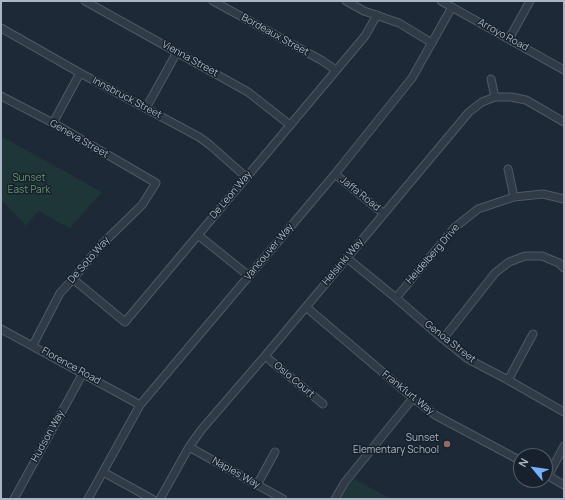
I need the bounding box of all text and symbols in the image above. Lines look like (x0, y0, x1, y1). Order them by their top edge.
street label: Bordeaux Street (239, 11, 311, 59)
street label: Arroyo Road (476, 16, 530, 54)
street label: Vienna Street (160, 39, 220, 79)
street label: Innsbruck Street (90, 75, 164, 121)
street label: Geneva Street (47, 117, 111, 161)
street label: De Leon Way (208, 169, 254, 221)
park label: Sunset East Park (8, 172, 50, 196)
street label: Jaffa Road (338, 174, 382, 214)
street label: Vancouver Way (242, 221, 296, 283)
street label: Heidelberg Drive (404, 222, 462, 286)
street label: De Soto Way (66, 234, 112, 286)
street label: Helsinki Way (320, 236, 366, 288)
street label: Genoa Street (422, 318, 478, 366)
street label: Florence Road (40, 345, 102, 387)
street label: Oslo Court (271, 360, 317, 400)
street label: Frankfurt Way (380, 368, 436, 418)
street label: Hudson Way (29, 408, 67, 464)
place label: Sunset Elementary School (353, 432, 439, 456)
marker: Sunset Elementary School (442, 439, 452, 449)
north arrow (513, 448, 553, 488)
street label: Naples Way (210, 455, 262, 491)
text: N (514, 455, 531, 470)

